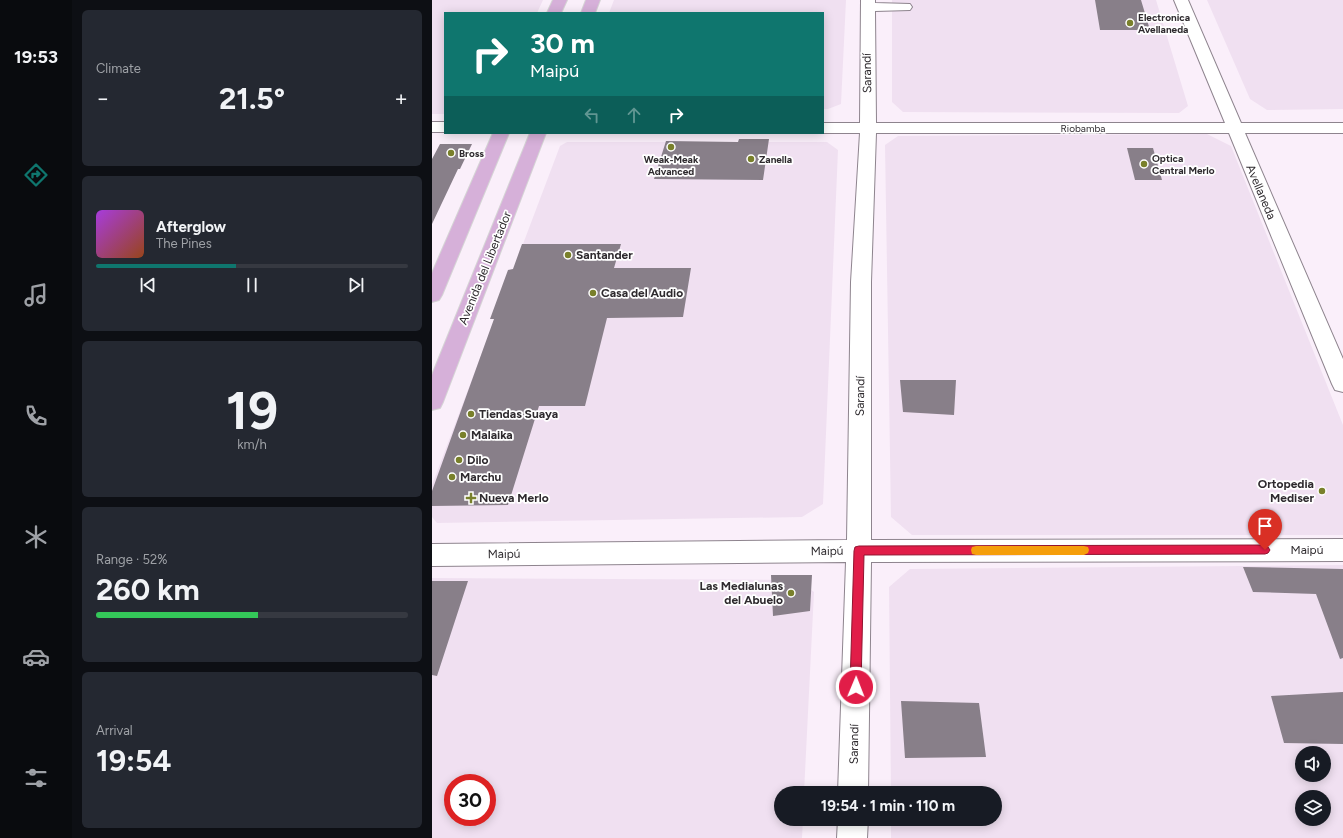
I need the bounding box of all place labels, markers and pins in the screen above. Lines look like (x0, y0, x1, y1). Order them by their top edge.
place label: Electronica Avellaneda (1138, 11, 1190, 36)
marker: Electronica Avellaneda (1125, 18, 1135, 28)
marker: Weak-Meak Advanced (666, 142, 676, 152)
place label: Bross (459, 147, 484, 160)
marker: Bross (446, 148, 456, 158)
place label: Optica Central Merlo (1152, 152, 1215, 177)
place label: Weak-Meak Advanced (644, 153, 699, 178)
place label: Zanella (759, 153, 792, 166)
marker: Zanella (746, 154, 756, 164)
marker: Optica Central Merlo (1139, 159, 1149, 169)
place label: Santander (576, 248, 633, 262)
marker: Santander (563, 250, 573, 260)
place label: Casa del Audio (601, 286, 683, 300)
marker: Casa del Audio (588, 288, 598, 298)
place label: Tiendas Suaya (479, 407, 558, 421)
marker: Tiendas Suaya (466, 409, 476, 419)
place label: Malaika (471, 428, 513, 442)
marker: Malaika (458, 430, 468, 440)
place label: Dilo (467, 453, 488, 467)
marker: Dilo (454, 455, 464, 465)
place label: Marchu (460, 470, 502, 484)
marker: Marchu (447, 472, 457, 482)
place label: Ortopedia Mediser (1258, 477, 1314, 505)
marker: Ortopedia Mediser (1317, 486, 1327, 496)
place label: Nueva Merlo (479, 491, 549, 505)
marker: Nueva Merlo (466, 493, 476, 503)
pin (1248, 509, 1282, 550)
place label: Las Medialunas del Abuelo (700, 579, 783, 607)
marker: Las Medialunas del Abuelo (786, 588, 796, 598)

